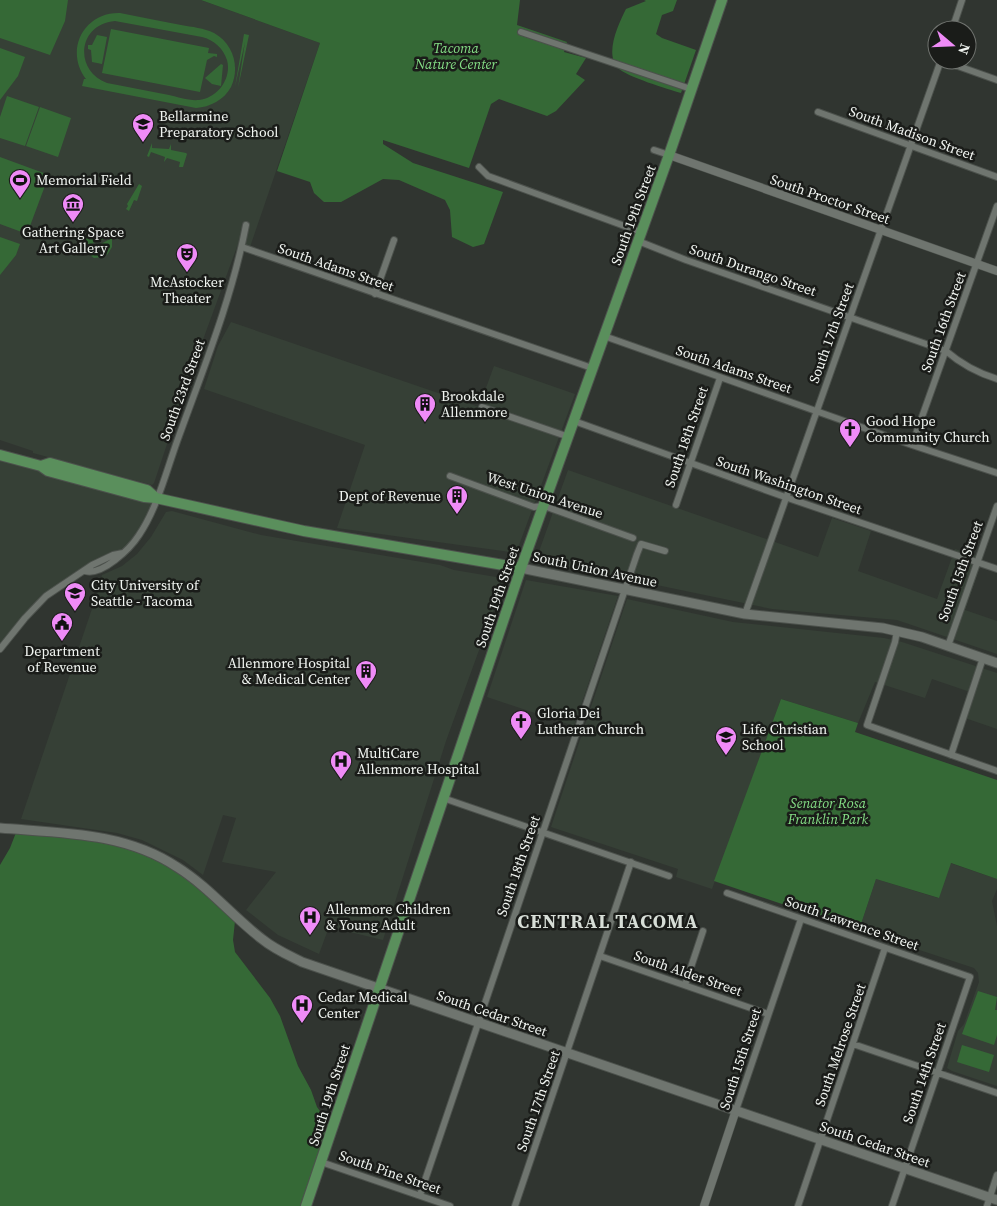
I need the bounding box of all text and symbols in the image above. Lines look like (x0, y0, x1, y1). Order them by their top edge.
north arrow (927, 20, 977, 70)
park label: Tacoma Nature Center (414, 38, 497, 74)
text: N (953, 41, 975, 57)
street label: South Madison Street (846, 101, 978, 165)
place label: Bellarmine Preparatory School (159, 106, 278, 142)
school or university icon: Bellarmine Preparatory School (131, 112, 155, 143)
street label: South 19th Street (606, 162, 661, 268)
sports icon: Memorial Field (8, 168, 32, 199)
street label: South Proctor Street (768, 169, 893, 229)
place label: Memorial Field (36, 170, 132, 190)
museum icon: Gathering Space Art Gallery (61, 192, 85, 223)
place label: Gathering Space Art Gallery (22, 222, 124, 258)
street label: South Adams Street (275, 238, 397, 296)
street label: South Durango Street (687, 239, 819, 301)
theatre icon: McAstocker Theater (175, 242, 199, 273)
street label: South 16th Street (916, 269, 971, 375)
place label: McAstocker Theater (150, 272, 224, 308)
street label: South 17th Street (804, 280, 859, 386)
street label: South 23rd Street (154, 336, 210, 443)
street label: South Adams Street (673, 340, 795, 398)
street label: South 18th Street (659, 383, 713, 490)
place label: Brookdale Allenmore (441, 386, 508, 422)
building icon: Brookdale Allenmore (413, 392, 437, 423)
place label: Good Hope Community Church (866, 411, 990, 447)
church icon: Good Hope Community Church (838, 417, 862, 448)
street label: South Washington Street (714, 451, 865, 519)
street label: West Union Avenue (484, 467, 606, 523)
building icon: Dept of Revenue (445, 484, 469, 515)
place label: Dept of Revenue (339, 486, 441, 506)
street label: South 15th Street (933, 518, 988, 624)
street label: South 19th Street (470, 543, 524, 650)
street label: South Union Avenue (531, 546, 659, 592)
place label: City University of Seattle - Tacoma (91, 575, 200, 611)
school or university icon: City University of Seattle - Tacoma (63, 581, 87, 612)
public building icon: Department of Revenue (50, 611, 74, 642)
place label: Department of Revenue (24, 641, 100, 677)
place label: Allenmore Hospital & Medical Center (228, 653, 350, 689)
building icon: Allenmore Hospital & Medical Center (354, 659, 378, 690)
place label: Gloria Dei Lutheran Church (537, 703, 644, 739)
church icon: Gloria Dei Lutheran Church (509, 709, 533, 740)
place label: Life Christian School (742, 719, 828, 755)
school or university icon: Life Christian School (714, 725, 738, 756)
place label: MultiCare Allenmore Hospital (357, 743, 479, 779)
hospital icon: MultiCare Allenmore Hospital (329, 749, 353, 780)
park label: Senator Rosa Franklin Park (787, 793, 869, 829)
street label: South 18th Street (491, 812, 545, 919)
street label: South Lawrence Street (783, 891, 922, 955)
place label: Allenmore Children & Young Adult (326, 899, 451, 935)
hospital icon: Allenmore Children & Young Adult (298, 905, 322, 936)
district label: CENTRAL TACOMA (517, 908, 699, 934)
street label: South Alder Street (631, 945, 745, 1001)
street label: South Melrose Street (810, 980, 871, 1109)
street label: South Cedar Street (434, 985, 550, 1041)
place label: Cedar Medical Center (318, 987, 408, 1023)
hospital icon: Cedar Medical Center (290, 993, 314, 1024)
street label: South 15th Street (714, 1005, 766, 1112)
street label: South 14th Street (897, 1019, 951, 1126)
street label: South 19th Street (303, 1041, 355, 1148)
street label: South 17th Street (511, 1047, 565, 1154)
street label: South Cedar Street (817, 1116, 933, 1172)
street label: South Pine Street (336, 1145, 444, 1199)

